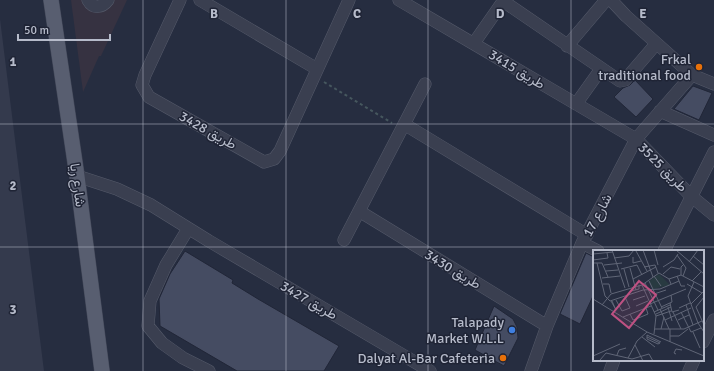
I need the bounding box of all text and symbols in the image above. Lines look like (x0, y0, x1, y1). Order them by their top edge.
text: B (210, 6, 218, 22)
text: C (353, 6, 361, 22)
text: D (496, 6, 505, 22)
text: E (639, 6, 647, 22)
scale bar (18, 16, 110, 42)
text: 50 m (24, 23, 49, 38)
street label: طريق 3415 (485, 46, 548, 93)
place label: Frkal traditional food (598, 51, 691, 84)
text: 1 (9, 54, 17, 70)
marker: Frkal traditional food (694, 62, 704, 72)
street label: طريق 3428 (176, 108, 239, 153)
street label: طريق 3525 (634, 139, 691, 196)
street label: شارع ريا (64, 162, 89, 208)
text: 2 (9, 178, 17, 194)
street label: شارع 17 (579, 191, 618, 241)
street label: طريق 3430 (421, 246, 484, 293)
inset map (593, 250, 704, 361)
street label: طريق 3427 (277, 277, 340, 324)
text: 3 (9, 302, 17, 318)
place label: Talapady Market W.L.L (426, 314, 504, 347)
marker: Talapady Market W.L.L (507, 325, 517, 335)
place label: Dalyat Al-Bar Cafeteria (358, 350, 495, 367)
marker: Dalyat Al-Bar Cafeteria (498, 353, 508, 363)

